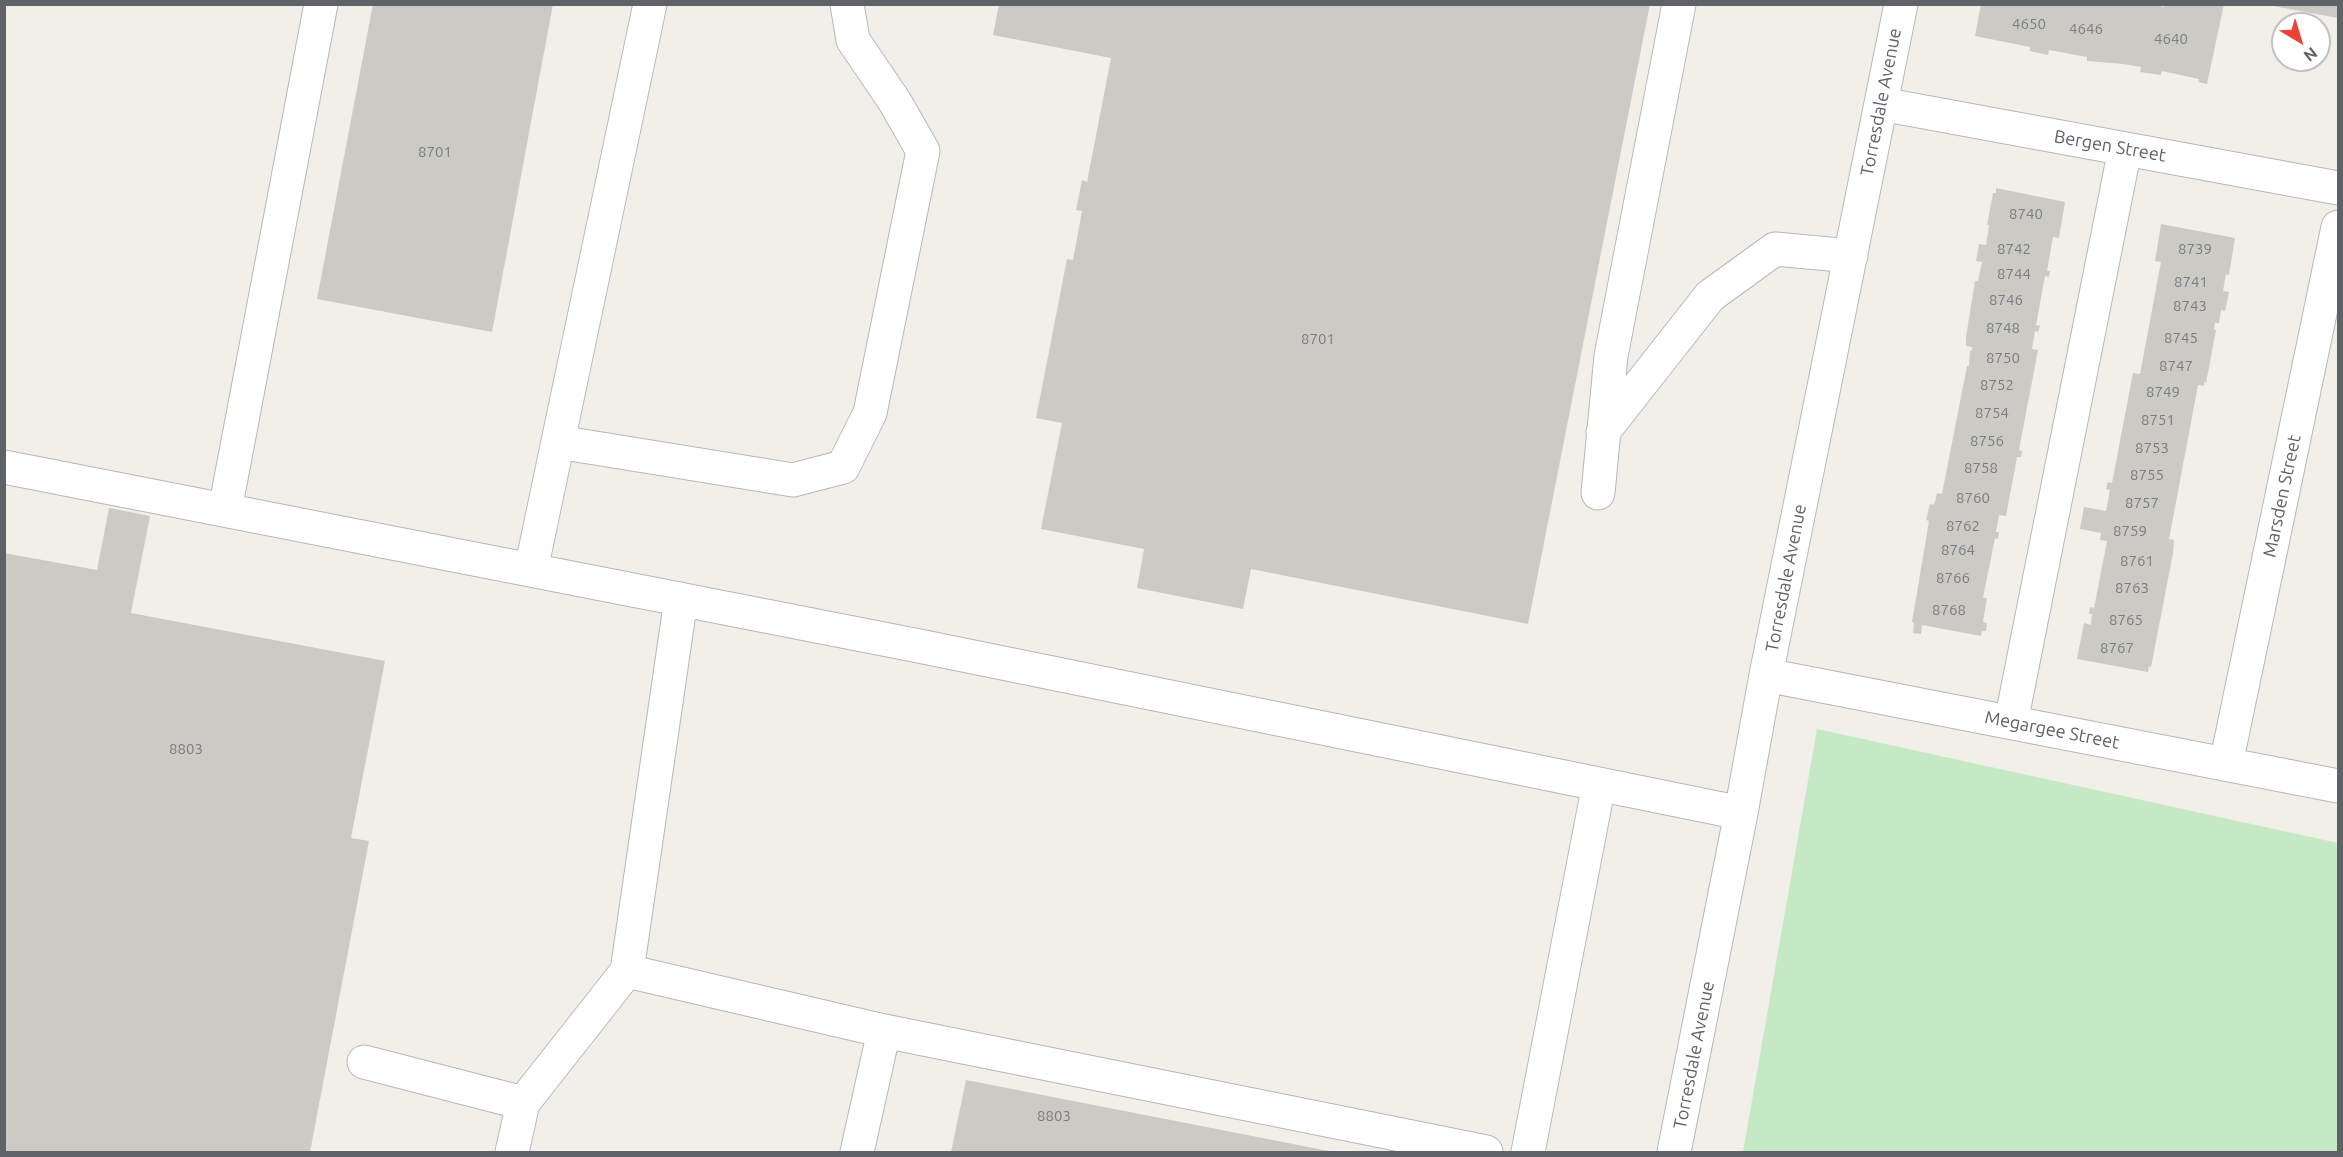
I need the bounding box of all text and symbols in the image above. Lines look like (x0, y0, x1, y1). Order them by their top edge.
north arrow (2271, 12, 2331, 72)
house number: 4650 (2012, 15, 2046, 33)
house number: 4646 (2069, 20, 2103, 38)
street label: Torresdale Avenue (1856, 26, 1906, 178)
house number: 4640 (2154, 30, 2188, 48)
text: N (2301, 44, 2321, 65)
street label: Bergen Street (2052, 126, 2168, 166)
house number: 8701 (418, 143, 452, 161)
house number: 8740 (2009, 205, 2043, 223)
house number: 8742 (1997, 240, 2031, 258)
house number: 8739 (2178, 240, 2212, 258)
house number: 8744 (1997, 265, 2031, 283)
house number: 8741 (2174, 273, 2208, 291)
house number: 8746 (1989, 291, 2023, 309)
house number: 8743 (2173, 297, 2207, 315)
house number: 8748 (1986, 319, 2020, 337)
house number: 8745 (2164, 329, 2198, 347)
house number: 8701 (1301, 330, 1335, 348)
house number: 8750 (1986, 349, 2020, 367)
house number: 8747 (2159, 357, 2193, 375)
house number: 8752 (1980, 376, 2014, 394)
house number: 8749 (2146, 383, 2180, 401)
house number: 8754 (1975, 404, 2009, 422)
house number: 8751 (2141, 411, 2175, 429)
house number: 8756 (1970, 432, 2004, 450)
street label: Marsden Street (2258, 433, 2306, 559)
house number: 8753 (2135, 439, 2169, 457)
house number: 8758 (1964, 459, 1998, 477)
house number: 8755 (2130, 466, 2164, 484)
house number: 8760 (1956, 489, 1990, 507)
house number: 8757 (2125, 494, 2159, 512)
street label: Torresdale Avenue (1761, 502, 1811, 654)
house number: 8762 (1946, 517, 1980, 535)
house number: 8759 (2113, 522, 2147, 540)
house number: 8764 (1941, 541, 1975, 559)
house number: 8761 (2120, 552, 2154, 570)
house number: 8766 (1936, 569, 1970, 587)
house number: 8763 (2115, 579, 2149, 597)
house number: 8768 (1932, 601, 1966, 619)
house number: 8765 (2109, 611, 2143, 629)
house number: 8767 (2100, 639, 2134, 657)
street label: Megargee Street (1983, 706, 2121, 754)
house number: 8803 (169, 740, 203, 758)
street label: Torresdale Avenue (1669, 979, 1719, 1131)
house number: 8803 (1037, 1107, 1071, 1125)

